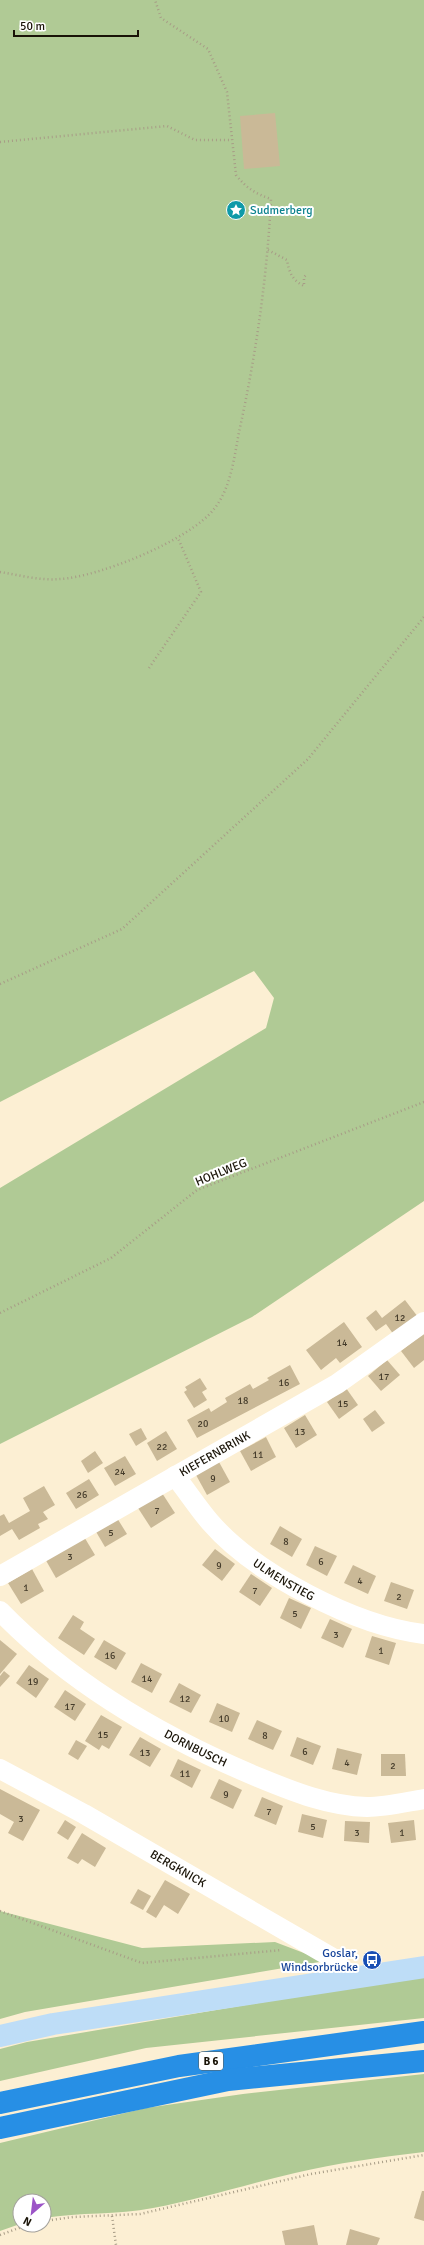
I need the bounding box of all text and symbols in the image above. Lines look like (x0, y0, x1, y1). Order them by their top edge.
scale bar (14, 12, 138, 38)
text: 50 m (20, 19, 45, 34)
place icon: Sudmerberg (225, 199, 247, 221)
place label: Sudmerberg (250, 203, 313, 218)
street label: HOHLWEG (193, 1155, 249, 1190)
house number: 12 (395, 1312, 405, 1324)
house number: 14 (337, 1337, 348, 1349)
house number: 17 (379, 1371, 389, 1383)
house number: 16 (279, 1377, 289, 1389)
house number: 18 (238, 1395, 248, 1407)
house number: 15 (338, 1398, 348, 1410)
house number: 20 (198, 1418, 208, 1430)
house number: 13 (295, 1426, 305, 1438)
street label: KIEFERNBRINK (177, 1428, 253, 1480)
house number: 22 (157, 1441, 167, 1453)
house number: 11 (253, 1449, 263, 1461)
house number: 24 (115, 1466, 126, 1478)
house number: 9 (210, 1473, 216, 1485)
house number: 26 (77, 1489, 87, 1501)
house number: 7 (154, 1505, 160, 1517)
house number: 5 (108, 1527, 114, 1539)
house number: 8 (283, 1536, 289, 1548)
house number: 3 (67, 1551, 73, 1563)
street label: ULMENSTIEG (250, 1556, 317, 1604)
house number: 6 (318, 1556, 324, 1568)
house number: 9 (216, 1560, 222, 1572)
house number: 4 (357, 1575, 363, 1587)
house number: 1 (23, 1582, 29, 1594)
house number: 7 (252, 1585, 258, 1597)
house number: 2 (396, 1591, 402, 1603)
house number: 5 (292, 1608, 298, 1620)
house number: 3 (333, 1629, 339, 1641)
house number: 1 (378, 1645, 384, 1657)
house number: 16 (105, 1650, 115, 1662)
house number: 14 (142, 1673, 153, 1685)
house number: 19 (28, 1676, 38, 1688)
house number: 12 (180, 1693, 190, 1705)
house number: 17 (65, 1701, 75, 1713)
house number: 10 (219, 1713, 229, 1725)
street label: DORNBUSCH (161, 1727, 229, 1771)
house number: 15 (98, 1729, 108, 1741)
house number: 8 (262, 1730, 268, 1742)
house number: 6 (302, 1746, 308, 1758)
house number: 13 (140, 1747, 150, 1759)
house number: 4 (344, 1757, 350, 1769)
house number: 2 (390, 1760, 396, 1772)
house number: 11 (180, 1768, 190, 1780)
house number: 9 (223, 1789, 229, 1801)
house number: 7 (266, 1806, 272, 1818)
house number: 3 (18, 1813, 24, 1825)
house number: 5 (310, 1821, 316, 1833)
house number: 3 (354, 1827, 360, 1839)
house number: 1 (399, 1827, 405, 1839)
street label: BERGKNICK (147, 1847, 208, 1891)
place label: Goslar, Windsorbrücke (281, 1946, 358, 1975)
bus stop icon: Goslar, Windsorbrücke (361, 1949, 383, 1971)
road number: B 6 (199, 2052, 223, 2070)
north arrow (12, 2193, 52, 2233)
text: N (21, 2214, 34, 2229)

